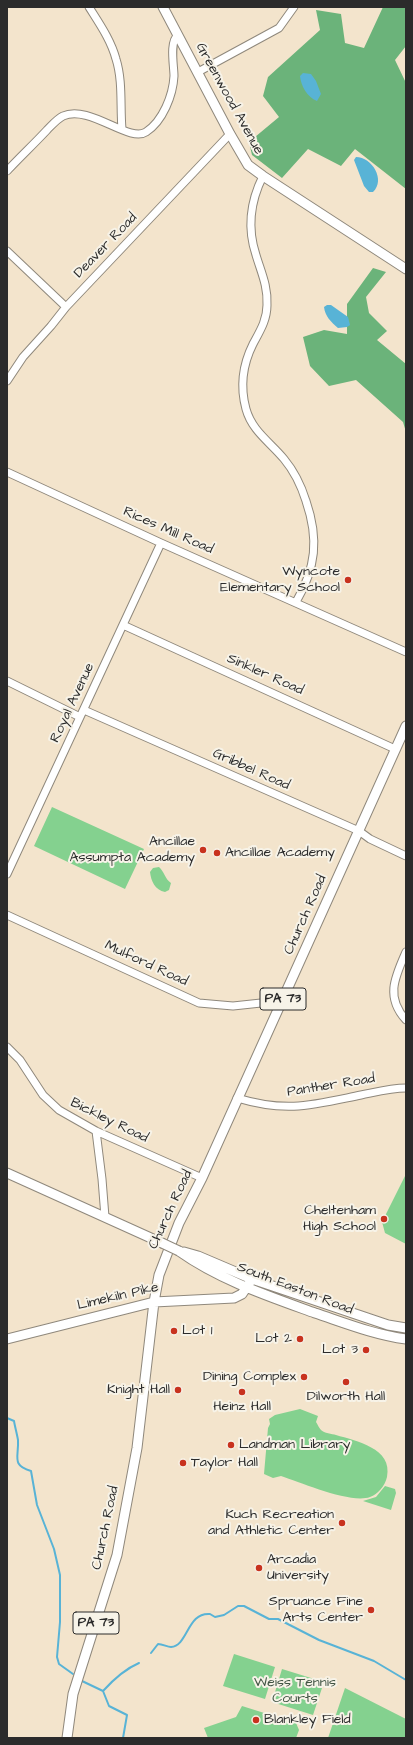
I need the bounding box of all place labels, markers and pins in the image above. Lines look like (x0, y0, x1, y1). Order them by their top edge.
place label: Wyncote Elementary School (220, 564, 340, 596)
marker: Wyncote Elementary School (343, 575, 353, 585)
place label: Ancillae Assumpta Academy (70, 834, 195, 866)
marker: Ancillae Assumpta Academy (198, 845, 208, 855)
place label: Ancillae Academy (225, 845, 335, 861)
marker: Ancillae Academy (212, 848, 222, 858)
place label: Cheltenham High School (303, 1203, 376, 1236)
marker: Cheltenham High School (379, 1214, 389, 1224)
place label: Lot 1 (182, 1323, 213, 1339)
marker: Lot 1 (169, 1326, 179, 1336)
place label: Lot 2 (255, 1331, 292, 1347)
marker: Lot 2 (295, 1334, 305, 1344)
place label: Lot 3 (322, 1342, 358, 1358)
marker: Lot 3 (361, 1345, 371, 1355)
place label: Dining Complex (203, 1369, 296, 1385)
marker: Dining Complex (299, 1372, 309, 1382)
marker: Dilworth Hall (341, 1377, 351, 1387)
place label: Knight Hall (107, 1382, 170, 1398)
marker: Knight Hall (173, 1385, 183, 1395)
marker: Heinz Hall (237, 1387, 247, 1397)
place label: Dilworth Hall (307, 1389, 385, 1405)
place label: Heinz Hall (213, 1399, 271, 1415)
place label: Landman Library (239, 1437, 351, 1453)
marker: Landman Library (226, 1440, 236, 1450)
place label: Taylor Hall (191, 1455, 258, 1471)
marker: Taylor Hall (178, 1458, 188, 1468)
place label: Kuch Recreation and Athletic Center (208, 1507, 334, 1540)
marker: Kuch Recreation and Athletic Center (337, 1518, 347, 1528)
place label: Arcadia University (267, 1552, 329, 1584)
marker: Arcadia University (254, 1563, 264, 1573)
place label: Spruance Fine Arts Center (269, 1594, 363, 1626)
marker: Spruance Fine Arts Center (366, 1605, 376, 1615)
place label: Blankley Field (264, 1712, 351, 1728)
marker: Blankley Field (251, 1715, 261, 1725)

